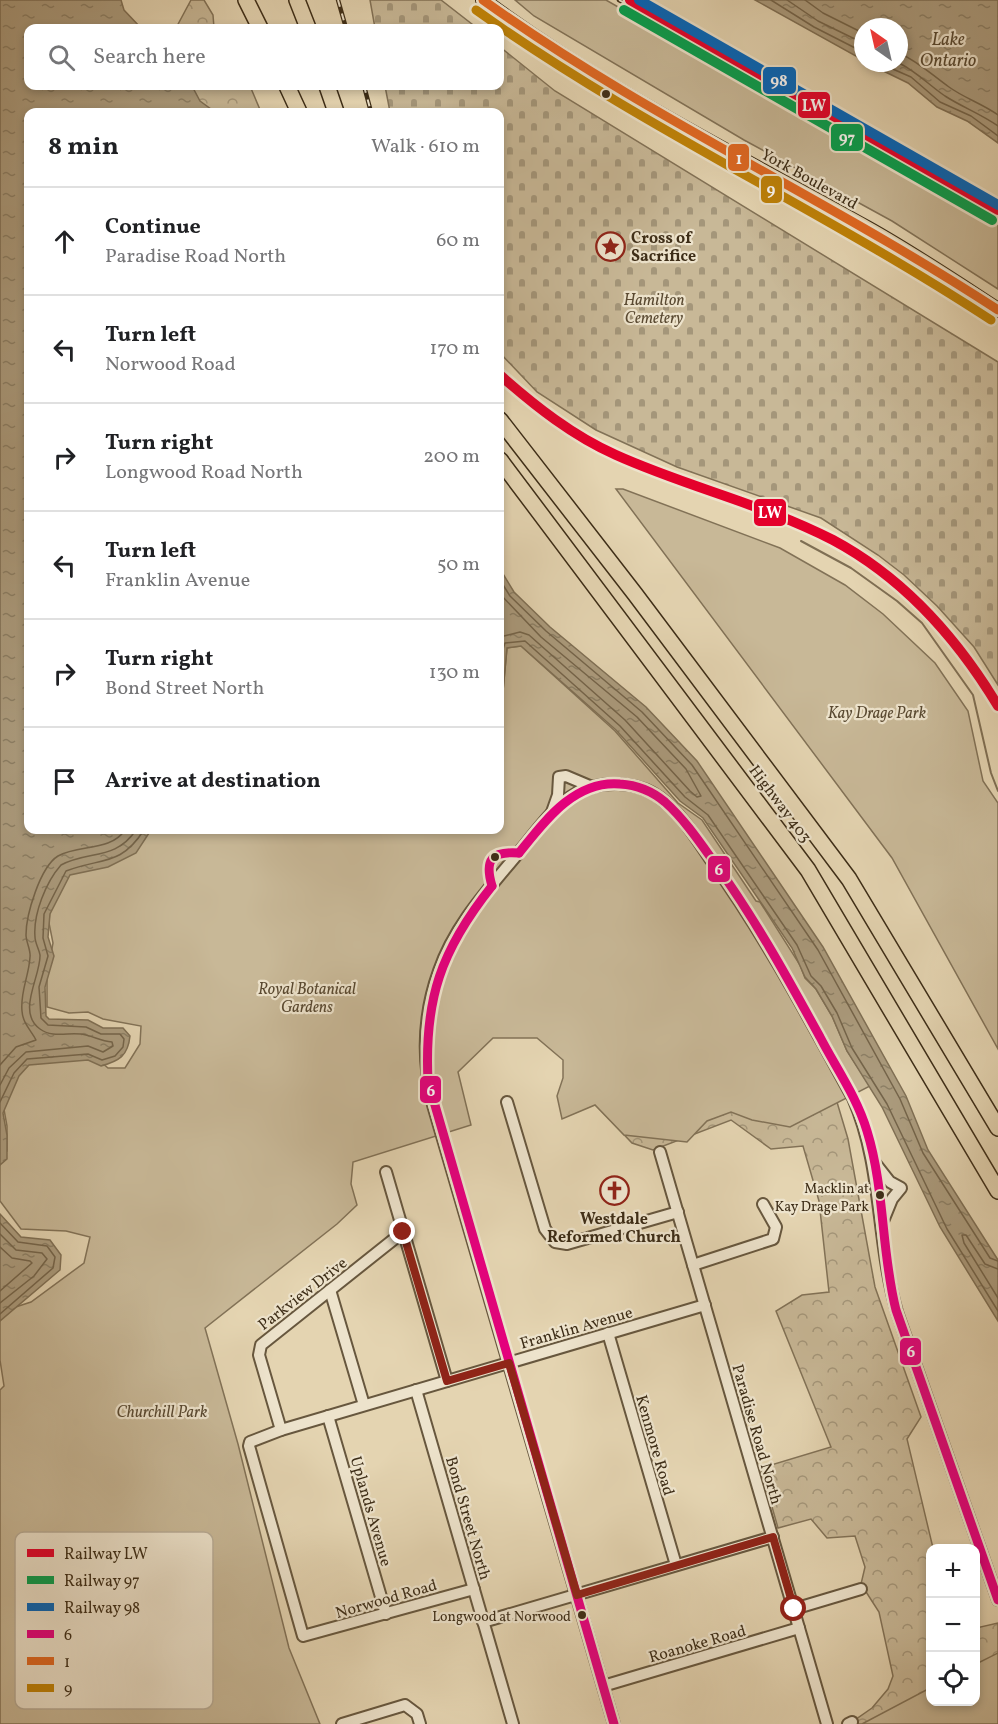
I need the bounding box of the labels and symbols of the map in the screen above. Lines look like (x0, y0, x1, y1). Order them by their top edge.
north arrow (854, 18, 908, 72)
water label: Lake Ontario (920, 28, 976, 74)
line badge: 98 (762, 66, 797, 95)
text: 98 (770, 71, 788, 93)
unlabelled marker (600, 88, 612, 100)
line badge: LW (797, 91, 831, 119)
text: LW (802, 96, 826, 118)
line badge: 97 (830, 123, 864, 152)
text: 97 (839, 128, 856, 150)
line badge: 1 (727, 143, 750, 172)
street label: York Boulevard (757, 144, 861, 215)
text: 1 (736, 149, 742, 171)
line badge: 9 (760, 175, 783, 204)
text: 9 (767, 180, 776, 202)
place label: Cross of Sacrifice (631, 228, 696, 268)
place icon: Cross of Sacrifice (594, 230, 626, 262)
park label: Hamilton Cemetery (624, 290, 684, 330)
line badge: LW (753, 498, 787, 527)
text: LW (758, 503, 782, 525)
park label: Kay Drage Park (828, 703, 927, 725)
street label: Highway 403 (743, 761, 816, 847)
unlabelled marker (489, 851, 501, 863)
line badge: 6 (707, 855, 731, 883)
text: 6 (715, 860, 724, 882)
park label: Royal Botanical Gardens (258, 979, 356, 1019)
line badge: 6 (419, 1075, 442, 1104)
text: 6 (427, 1081, 436, 1103)
church icon: Westdale Reformed Church (598, 1174, 630, 1206)
place label: Macklin at Kay Drage Park (775, 1180, 869, 1217)
marker: Macklin at Kay Drage Park (874, 1189, 886, 1201)
place label: Westdale Reformed Church (547, 1209, 681, 1249)
route end (389, 1218, 415, 1244)
street label: Parkview Drive (254, 1253, 352, 1336)
street label: Franklin Avenue (518, 1302, 635, 1356)
line badge: 6 (899, 1337, 922, 1366)
text: 6 (907, 1342, 916, 1364)
street label: Paradise Road North (726, 1362, 787, 1507)
street label: Kenmore Road (629, 1393, 679, 1498)
park label: Churchill Park (117, 1402, 208, 1424)
street label: Uplands Avenue (344, 1454, 396, 1569)
street label: Bond Street North (439, 1454, 495, 1583)
legend (15, 1532, 213, 1709)
text: Railway LW (64, 1544, 148, 1566)
text: Railway 97 (64, 1571, 140, 1593)
street label: Norwood Road (333, 1575, 440, 1625)
route start (780, 1595, 806, 1621)
text: Railway 98 (64, 1598, 140, 1620)
place label: Longwood at Norwood (432, 1608, 571, 1627)
marker: Longwood at Norwood (576, 1609, 588, 1621)
street label: Roanoke Road (646, 1621, 749, 1669)
text: 6 (64, 1625, 72, 1647)
text: 1 (64, 1652, 70, 1674)
text: 9 (64, 1679, 72, 1701)

